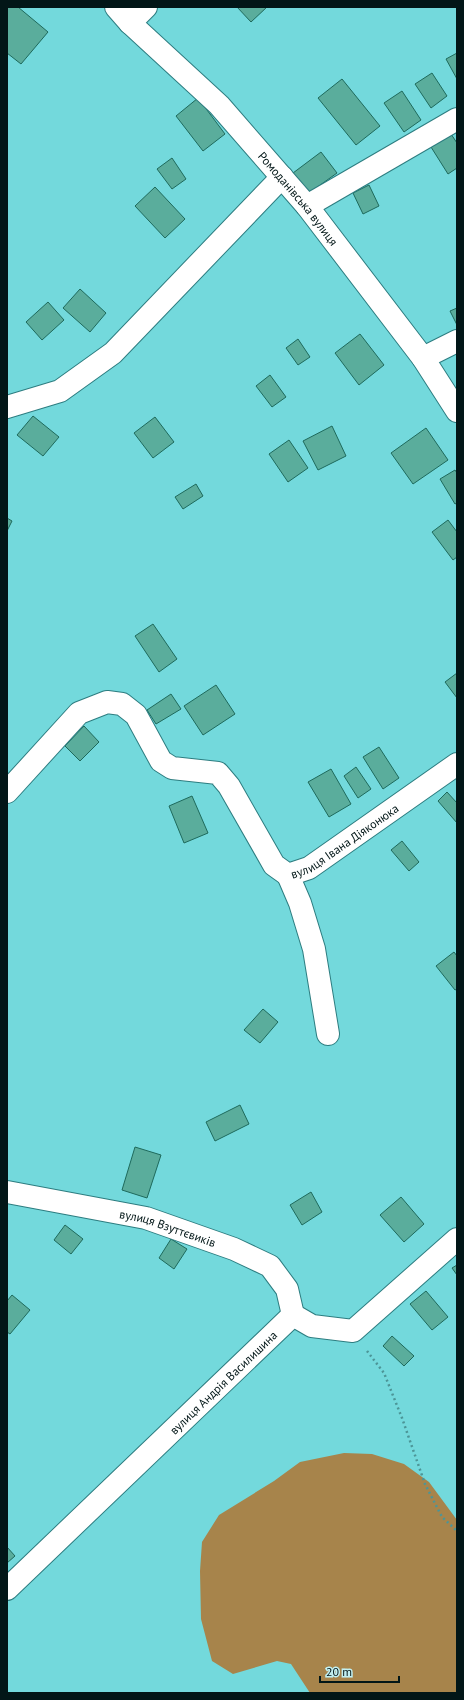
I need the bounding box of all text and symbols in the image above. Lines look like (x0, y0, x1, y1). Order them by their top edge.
street label: Ромоданівська вулиця (255, 148, 342, 248)
street label: вулиця Івана Діяконюка (289, 800, 401, 881)
street label: вулиця Взуттєвиків (118, 1206, 218, 1250)
street label: вулиця Андрія Василишина (166, 1327, 280, 1437)
scale bar (320, 1658, 399, 1684)
text: 20 m (326, 1664, 352, 1679)

